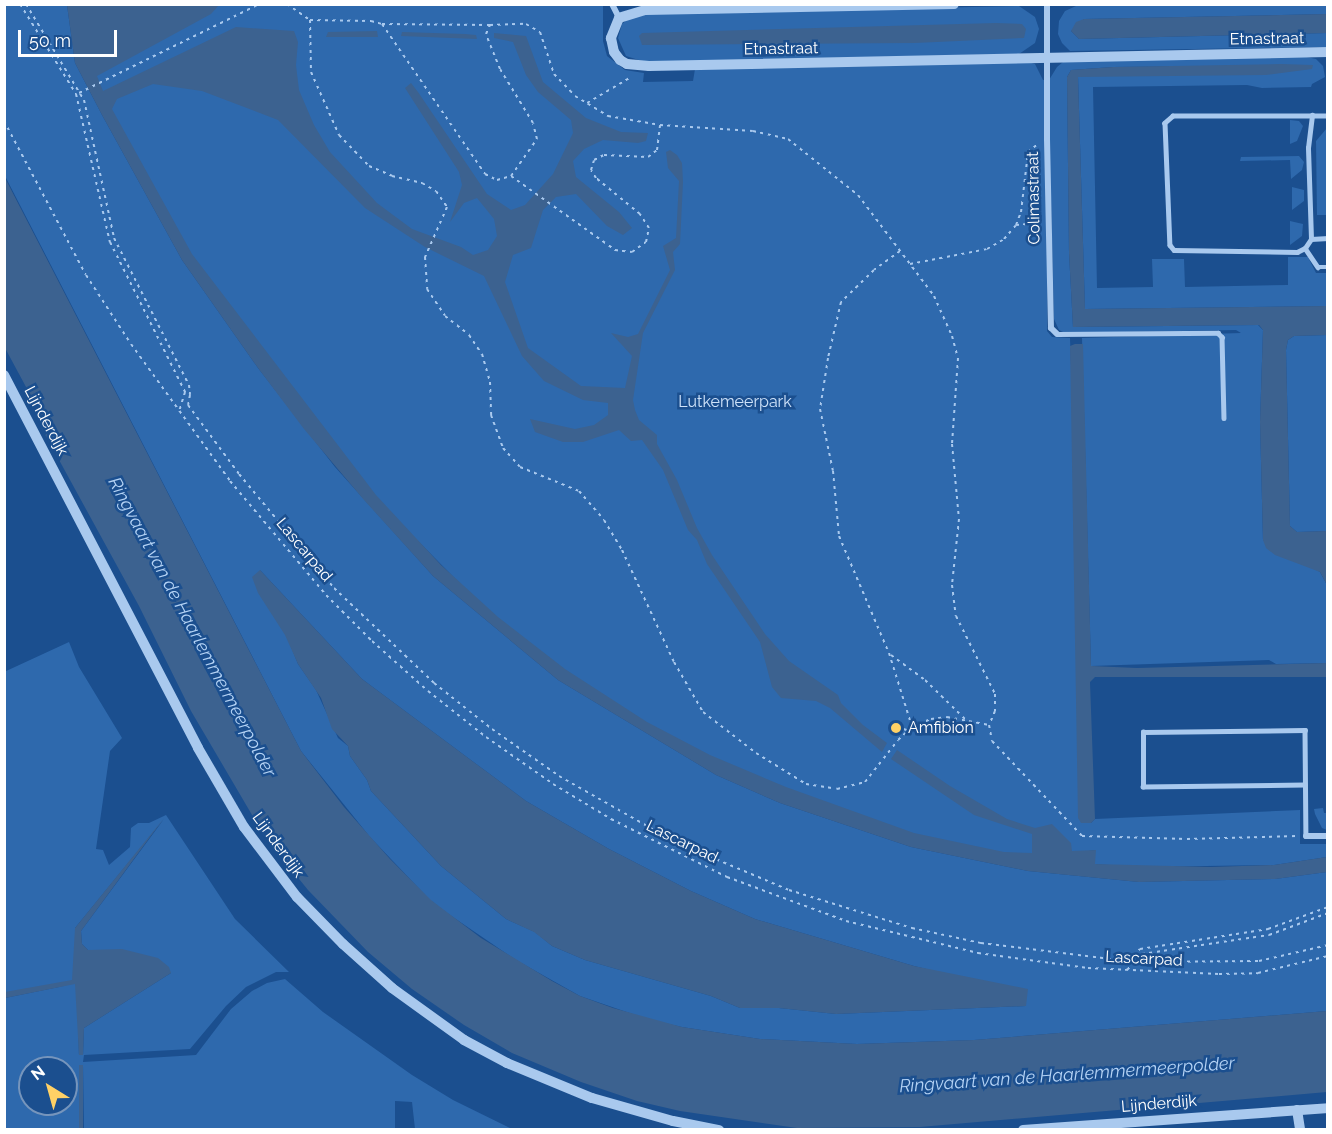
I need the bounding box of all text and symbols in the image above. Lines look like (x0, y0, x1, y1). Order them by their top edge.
scale bar (21, 18, 120, 56)
street label: Etnastraat (1230, 29, 1304, 49)
text: 50 m (29, 30, 71, 51)
street label: Etnastraat (744, 39, 818, 59)
street label: Colimastraat (1024, 151, 1044, 245)
street label: Lijnderdijk (20, 383, 72, 459)
park label: Lutkemeerpark (678, 392, 792, 412)
water label: Ringvaart van de Haarlemmermeerpolder (103, 473, 281, 781)
street label: Lascarpad (272, 514, 336, 586)
place label: Amfibion (908, 718, 974, 738)
marker: Amfibion (889, 721, 903, 735)
street label: Lijnderdijk (248, 809, 308, 881)
street label: Lascarpad (643, 816, 721, 868)
street label: Lascarpad (1105, 947, 1183, 971)
water label: Ringvaart van de Haarlemmermeerpolder (898, 1052, 1236, 1098)
north arrow (18, 1056, 78, 1116)
text: N (27, 1062, 49, 1084)
street label: Lijnderdijk (1120, 1091, 1198, 1117)

